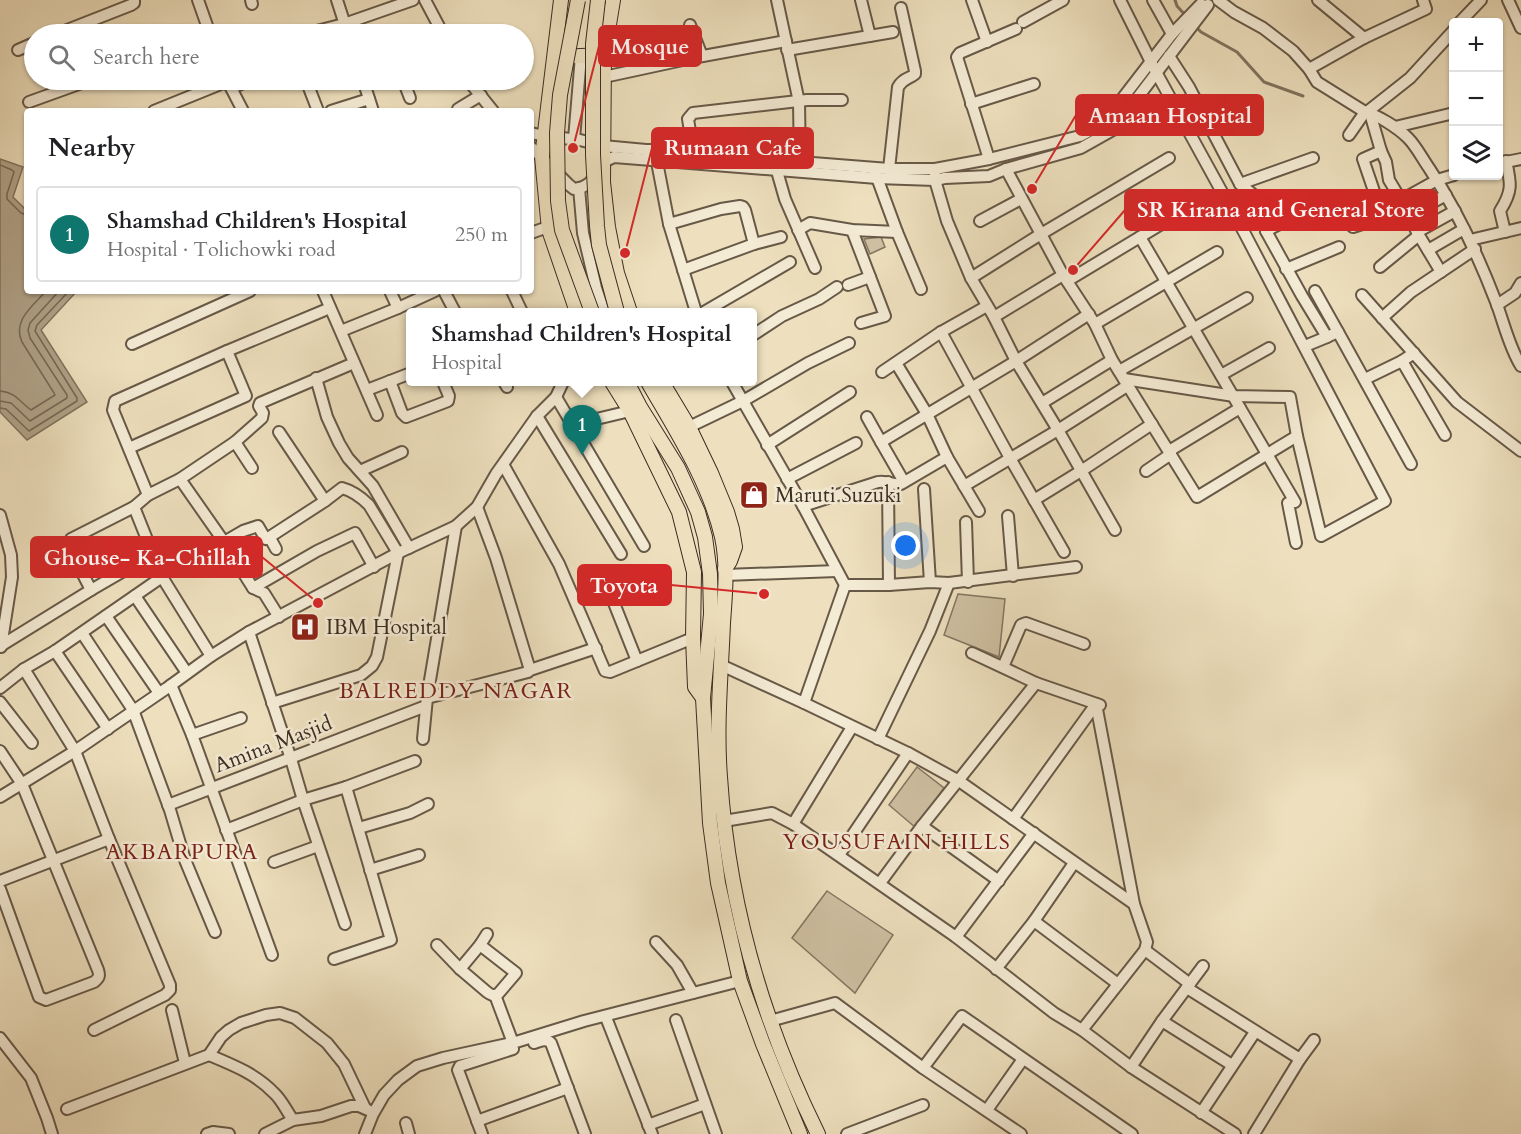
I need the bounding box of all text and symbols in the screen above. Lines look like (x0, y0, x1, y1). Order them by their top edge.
map controls (1449, 18, 1503, 180)
button: + (1449, 18, 1503, 72)
search box (24, 24, 534, 90)
callout: Mosque (599, 26, 701, 66)
text: Mosque (611, 32, 689, 62)
icon: search (45, 41, 78, 74)
text: Search here (93, 42, 200, 72)
button: − (1449, 72, 1503, 126)
callout: Amaan Hospital (1076, 95, 1263, 135)
text: Amaan Hospital (1088, 101, 1252, 131)
button: layers (1449, 126, 1503, 180)
callout: Rumaan Cafe (652, 128, 813, 168)
text: Nearby (48, 130, 136, 165)
text: Rumaan Cafe (664, 133, 802, 163)
callout: SR Kirana and General Store (1125, 190, 1437, 230)
text: SR Kirana and General Store (1137, 195, 1425, 225)
text: Shamshad Children's Hospital (107, 206, 407, 236)
text: 1 (64, 221, 75, 248)
text: 250 m (455, 221, 508, 248)
text: Hospital · Tolichowki road (107, 236, 336, 263)
popup (406, 308, 757, 386)
text: Shamshad Children's Hospital (432, 319, 731, 349)
text: Hospital (432, 349, 502, 376)
pin: 1 (562, 406, 602, 455)
shop icon: Maruti Suzuki (738, 479, 770, 511)
place label: Maruti Suzuki (775, 481, 901, 510)
your location (891, 531, 920, 560)
callout: Ghouse- Ka-Chillah (31, 537, 262, 577)
text: Ghouse- Ka-Chillah (43, 543, 251, 573)
callout: Toyota (578, 565, 671, 605)
text: Toyota (590, 571, 658, 601)
hospital icon: IBM Hospital (289, 611, 321, 643)
place label: IBM Hospital (326, 613, 447, 642)
district label: BALREDDY NAGAR (339, 676, 573, 706)
street label: Amina Masjid (210, 709, 336, 780)
district label: YOUSUFAIN HILLS (783, 827, 1011, 857)
district label: AKBARPURA (105, 837, 259, 867)

